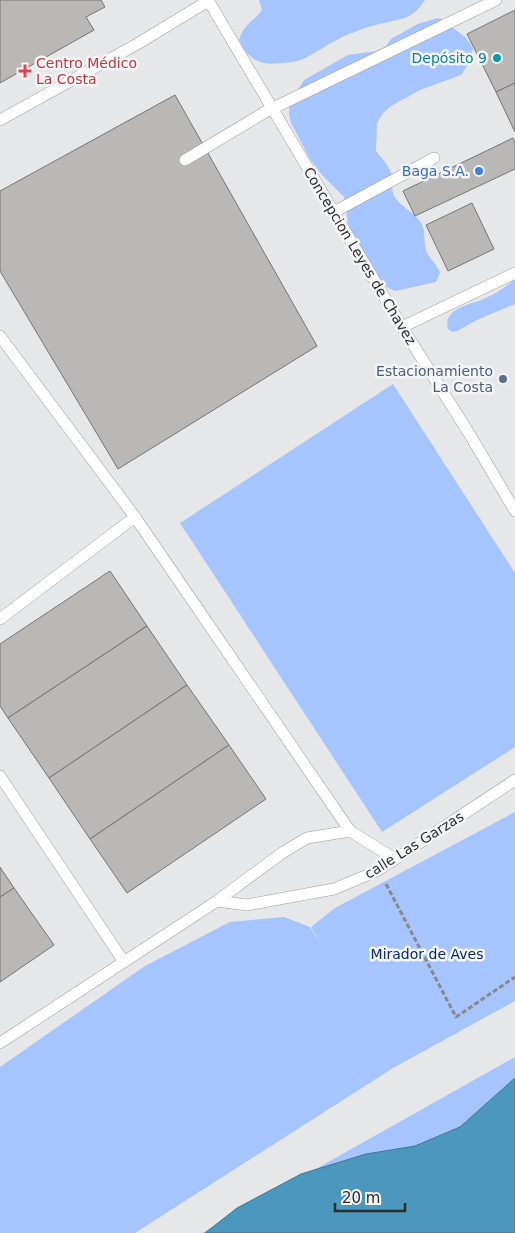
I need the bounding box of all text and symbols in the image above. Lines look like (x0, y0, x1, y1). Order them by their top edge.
place label: Depósito 9 (412, 50, 487, 66)
marker: Depósito 9 (491, 52, 503, 64)
place label: Centro Médico La Costa (36, 55, 137, 87)
marker: Centro Médico La Costa (18, 64, 32, 78)
place label: Baga S.A. (402, 163, 469, 179)
street label: Concepcion Leyes de Chavez (301, 164, 419, 348)
marker: Baga S.A. (473, 165, 485, 177)
place label: Estacionamiento La Costa (376, 363, 493, 395)
marker: Estacionamiento La Costa (497, 373, 509, 385)
street label: calle Las Garzas (362, 808, 466, 882)
park label: Mirador de Aves (371, 946, 483, 962)
scale bar (335, 1180, 405, 1212)
text: 20 m (342, 1189, 380, 1207)

